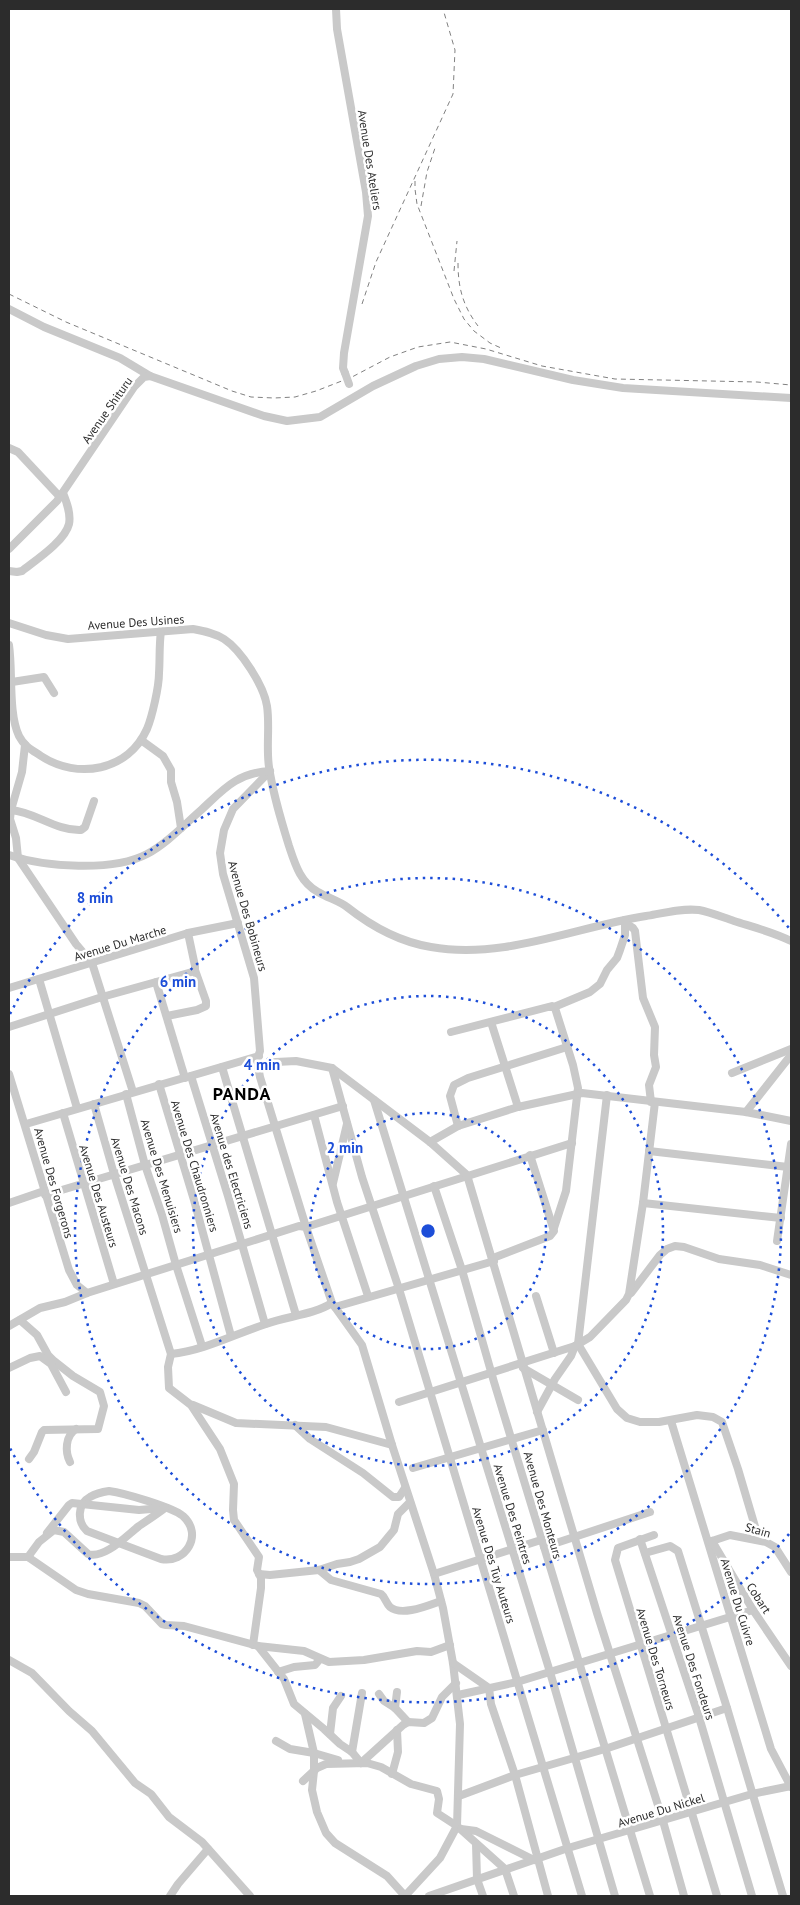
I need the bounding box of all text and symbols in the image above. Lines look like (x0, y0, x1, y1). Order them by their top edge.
street label: Avenue Des Ateliers (355, 109, 385, 211)
street label: Avenue Shituru (79, 374, 135, 446)
street label: Avenue Des Usines (87, 611, 185, 633)
street label: Avenue Des Bobineurs (225, 859, 271, 973)
text: 8 min (77, 888, 113, 907)
street label: Avenue Du Marche (72, 922, 168, 964)
text: 6 min (160, 972, 196, 991)
text: 4 min (244, 1055, 280, 1074)
district label: PANDA (213, 1082, 271, 1105)
street label: Avenue Des Chaudronniers (168, 1098, 222, 1234)
street label: Avenue des Electriciens (207, 1111, 257, 1231)
street label: Avenue Des Menuisiers (138, 1117, 186, 1235)
street label: Avenue Des Forgerons (31, 1126, 77, 1240)
street label: Avenue Des Macons (108, 1135, 152, 1237)
text: 2 min (327, 1138, 363, 1157)
street label: Avenue Des Austeurs (76, 1143, 122, 1249)
centre of rings (419, 1222, 437, 1240)
street label: Avenue Des Monteurs (520, 1450, 566, 1560)
street label: Avenue Des Peintres (491, 1462, 535, 1566)
street label: Avenue Des Tuy Auteurs (469, 1505, 519, 1625)
street label: Stain (743, 1519, 773, 1541)
street label: Avenue Du Cuivre (718, 1557, 758, 1647)
street label: Cobart (744, 1580, 774, 1616)
street label: Avenue Des Torneurs (633, 1606, 679, 1712)
street label: Avenue Des Fondeurs (670, 1612, 718, 1722)
street label: Avenue Du Nickel (616, 1790, 707, 1830)

